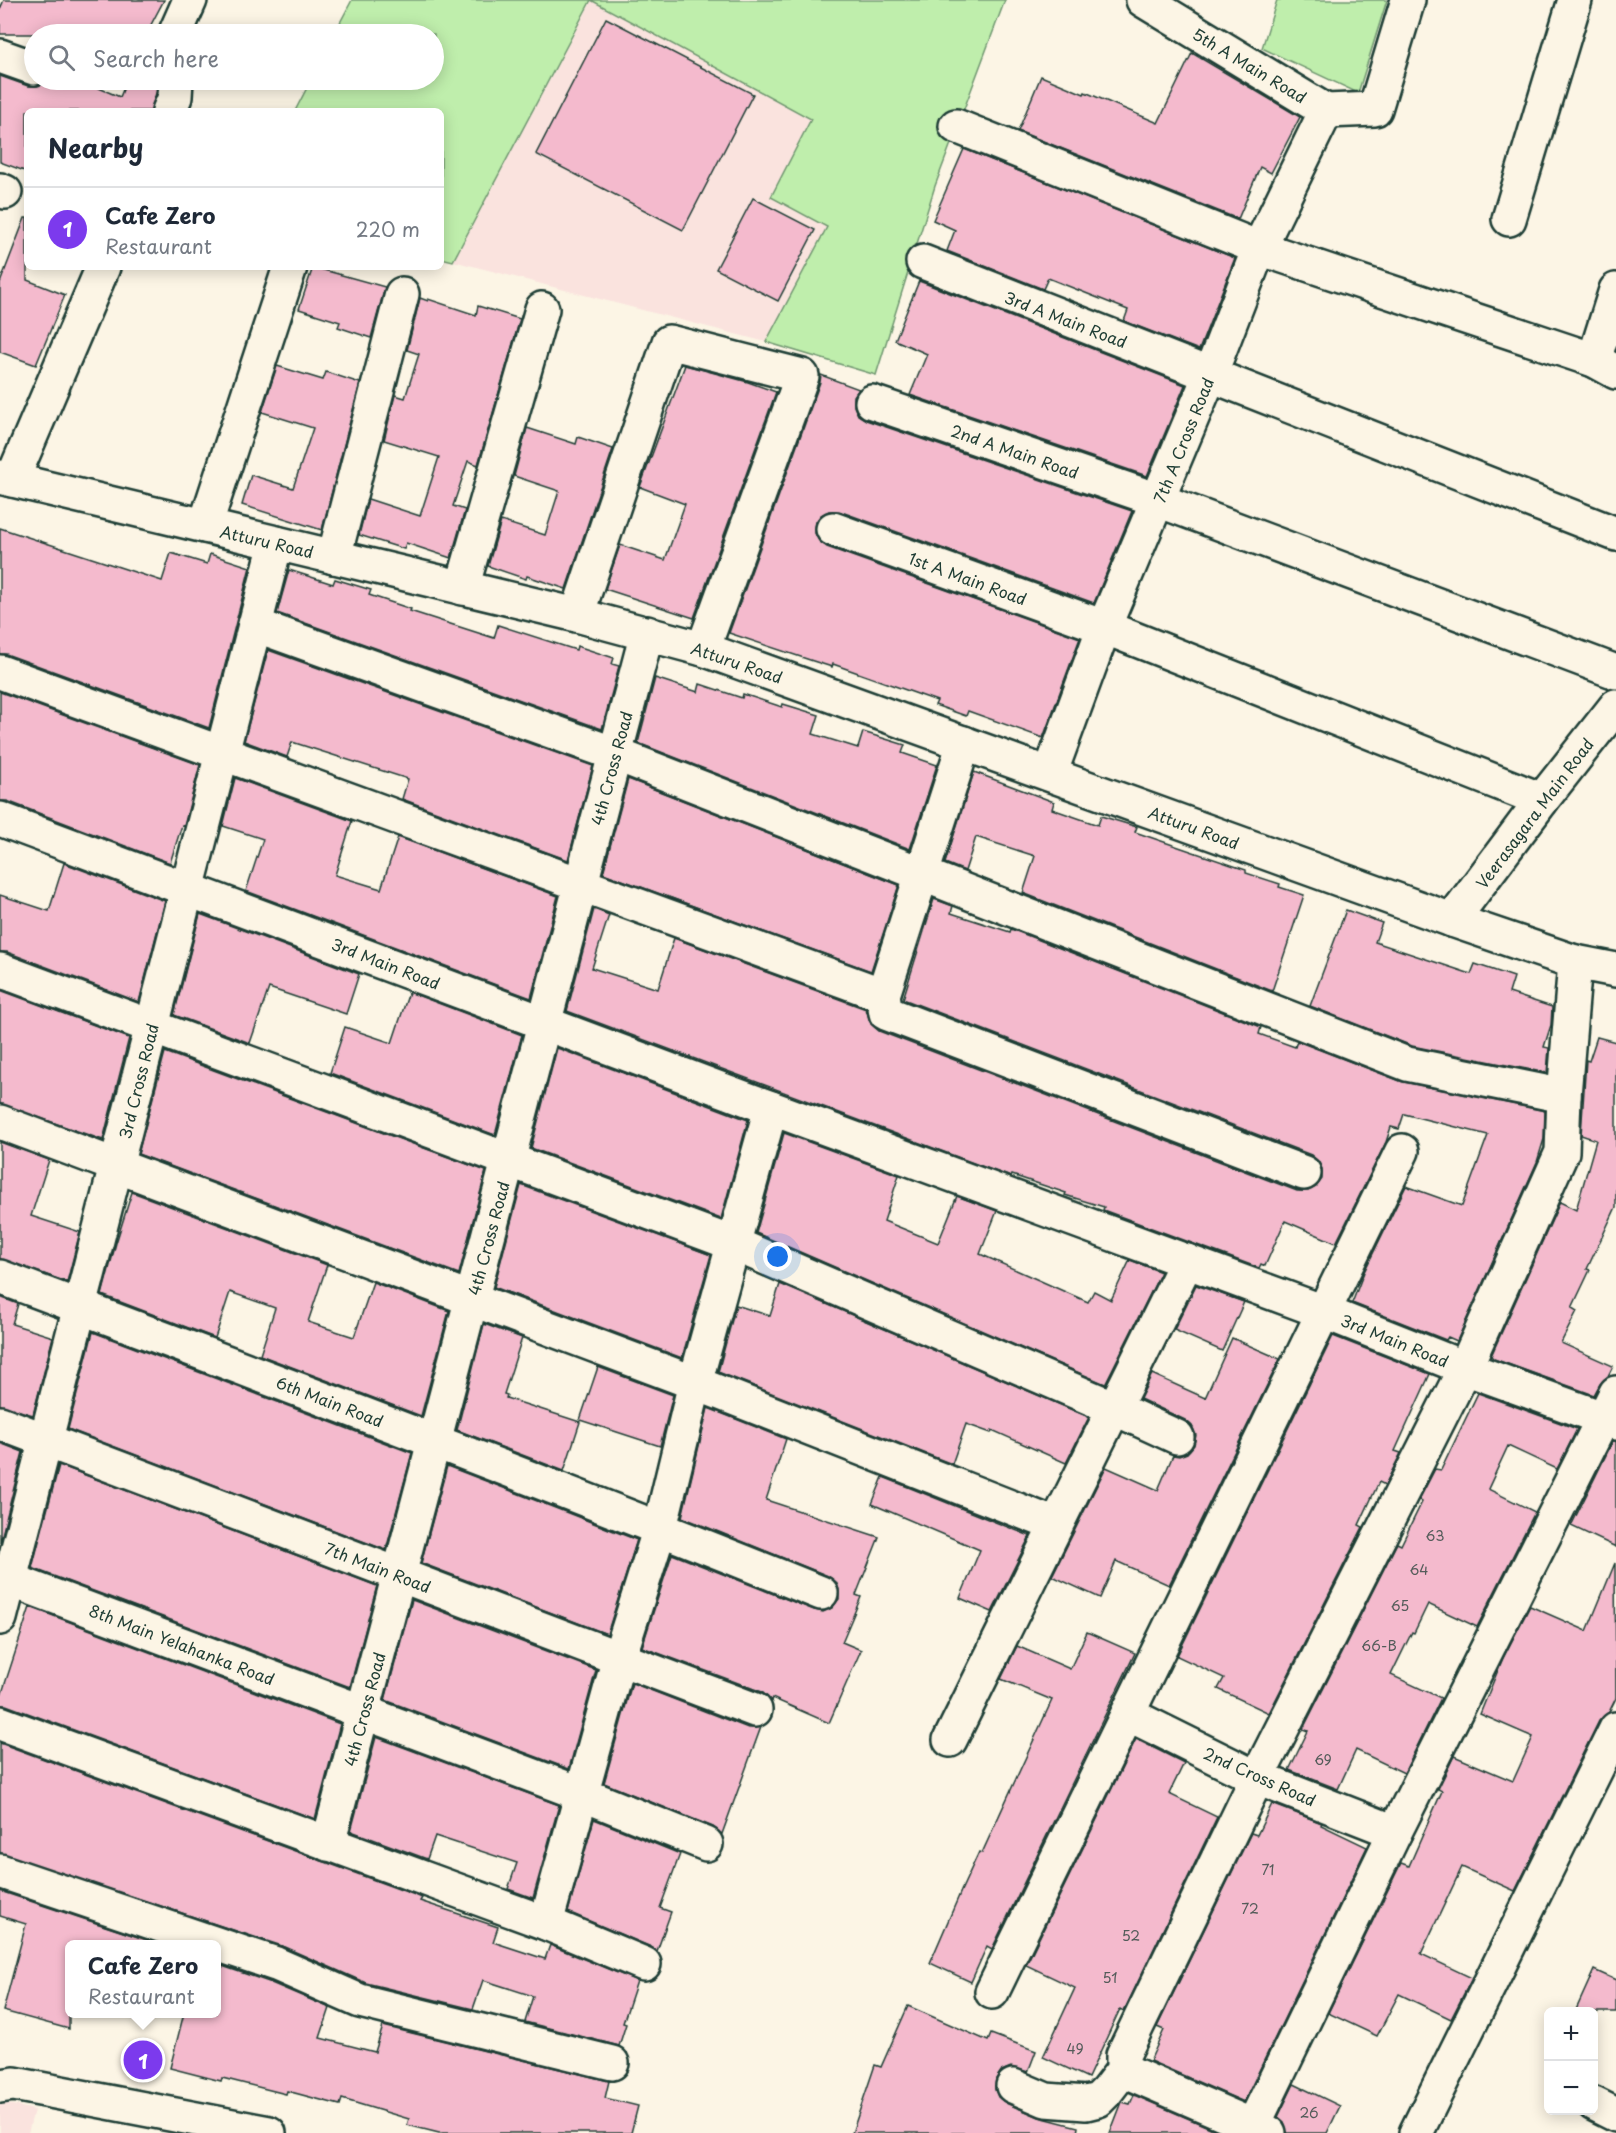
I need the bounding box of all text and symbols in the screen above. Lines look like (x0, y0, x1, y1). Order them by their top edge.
street label: 5th A Main Road (1188, 21, 1312, 109)
search box (24, 24, 444, 90)
icon: search (45, 41, 78, 74)
text: Search here (93, 41, 219, 74)
text: Nearby (48, 128, 143, 167)
text: Cafe Zero (105, 198, 215, 231)
text: 1 (63, 214, 72, 244)
text: 220 m (356, 214, 420, 244)
text: Restaurant (105, 231, 212, 261)
street label: 3rd A Main Road (1001, 285, 1131, 353)
street label: 7th A Cross Road (1147, 374, 1219, 506)
street label: 2nd A Main Road (948, 418, 1082, 484)
street label: Atturu Road (218, 519, 316, 563)
street label: 1st A Main Road (906, 546, 1030, 610)
street label: Atturu Road (688, 635, 786, 689)
street label: 4th Cross Road (584, 708, 638, 828)
street label: Veerasagara Main Road (1469, 733, 1599, 893)
street label: Atturu Road (1145, 799, 1243, 855)
street label: 3rd Main Road (328, 931, 444, 995)
street label: 3rd Cross Road (112, 1021, 164, 1141)
street label: 4th Cross Road (461, 1178, 515, 1298)
your location (763, 1242, 792, 1271)
street label: 3rd Main Road (1337, 1307, 1453, 1373)
street label: 6th Main Road (273, 1370, 387, 1432)
house number: 63 (1426, 1525, 1444, 1546)
street label: 7th Main Road (321, 1536, 435, 1598)
house number: 64 (1409, 1559, 1429, 1580)
house number: 65 (1391, 1595, 1409, 1616)
street label: 8th Main Yelahanka Road (86, 1598, 278, 1690)
house number: 66-B (1361, 1635, 1397, 1656)
street label: 4th Cross Road (337, 1649, 391, 1769)
street label: 2nd Cross Road (1200, 1740, 1320, 1812)
house number: 69 (1314, 1749, 1332, 1770)
house number: 71 (1261, 1859, 1275, 1880)
house number: 72 (1241, 1898, 1259, 1919)
house number: 52 (1122, 1925, 1140, 1946)
popup (65, 1940, 221, 2018)
text: Cafe Zero (88, 1948, 198, 1981)
house number: 51 (1103, 1967, 1117, 1988)
text: Restaurant (88, 1981, 195, 2011)
map controls (1544, 2007, 1598, 2115)
button: + (1544, 2007, 1598, 2061)
pin: 1 (124, 2038, 162, 2082)
house number: 49 (1066, 2038, 1084, 2059)
button: − (1544, 2061, 1598, 2115)
house number: 26 (1299, 2102, 1319, 2123)

